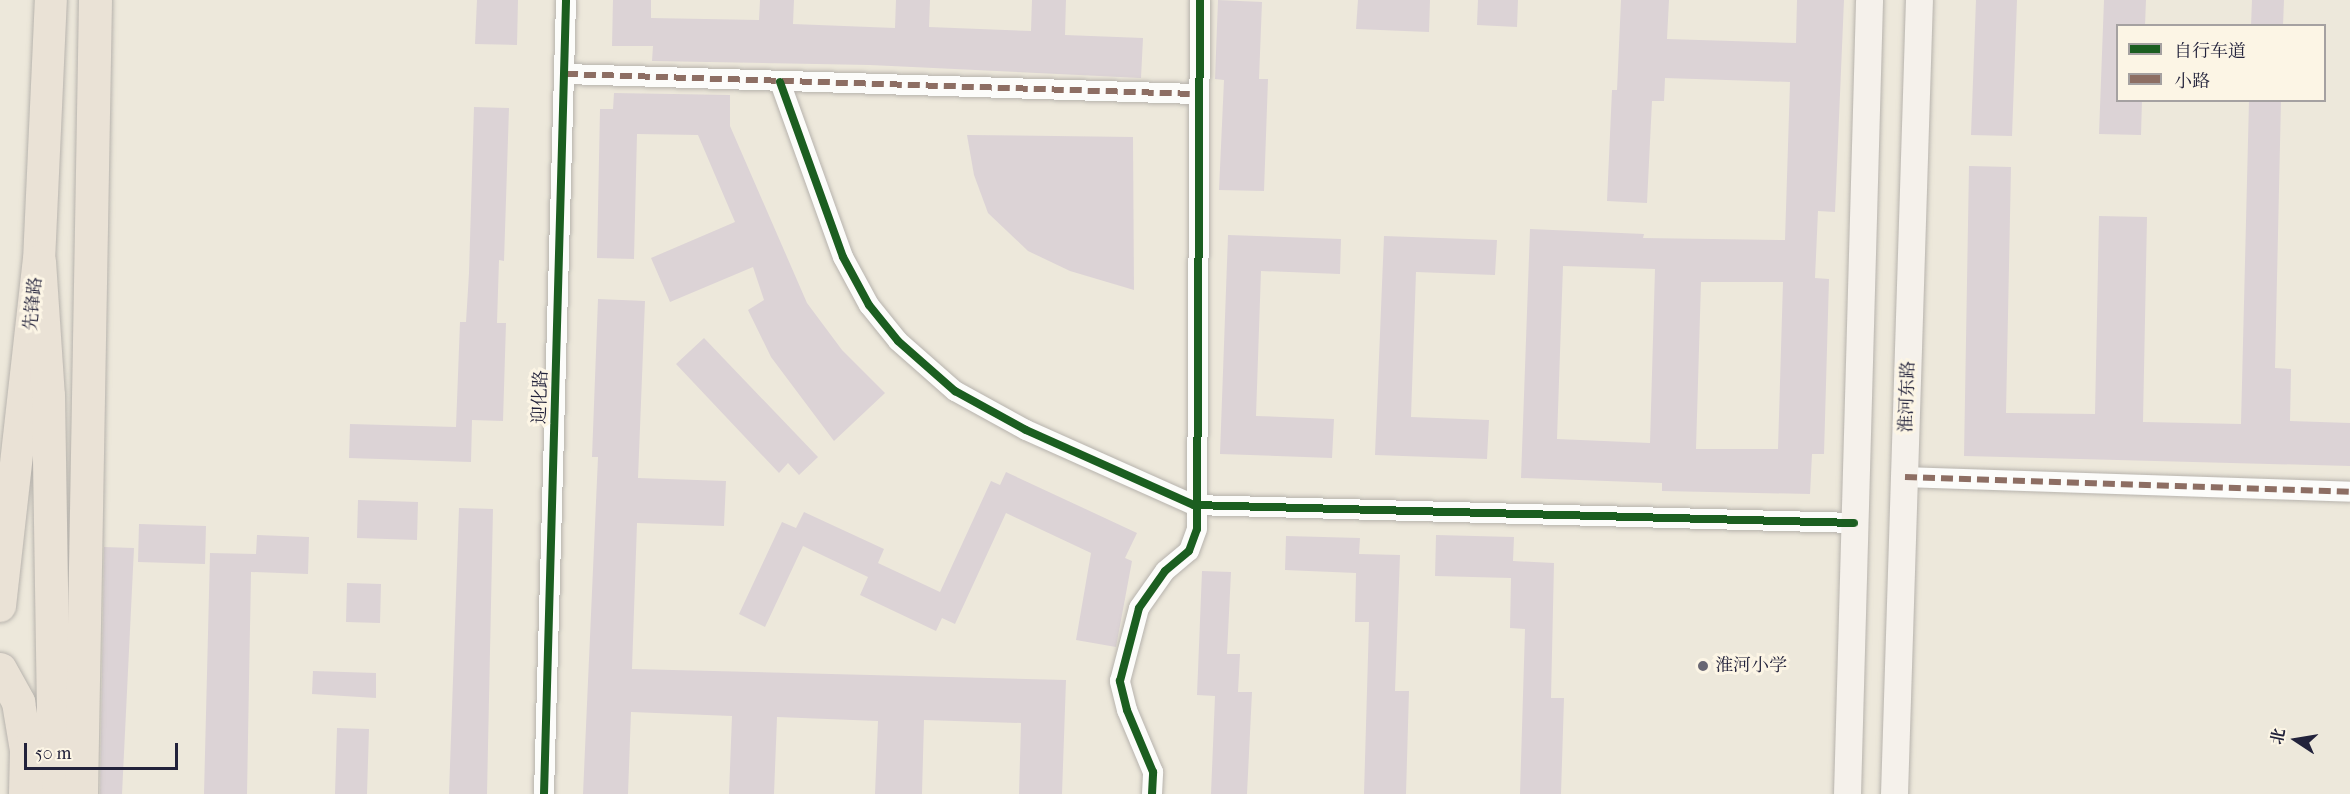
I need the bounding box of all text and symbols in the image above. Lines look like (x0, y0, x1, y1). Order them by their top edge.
legend (2116, 24, 2326, 102)
text: 自行车道 (2174, 41, 2246, 62)
text: 小路 (2174, 71, 2210, 92)
street label: 先锋路 (20, 276, 48, 332)
street label: 淮河东路 (1896, 361, 1920, 433)
street label: 迎化路 (529, 370, 553, 424)
place label: 淮河小学 (1715, 655, 1787, 677)
marker: 淮河小学 (1696, 659, 1710, 673)
north arrow (2266, 710, 2326, 770)
text: 北 (2267, 726, 2289, 746)
scale bar (27, 731, 182, 769)
text: 50 m (35, 743, 71, 764)

